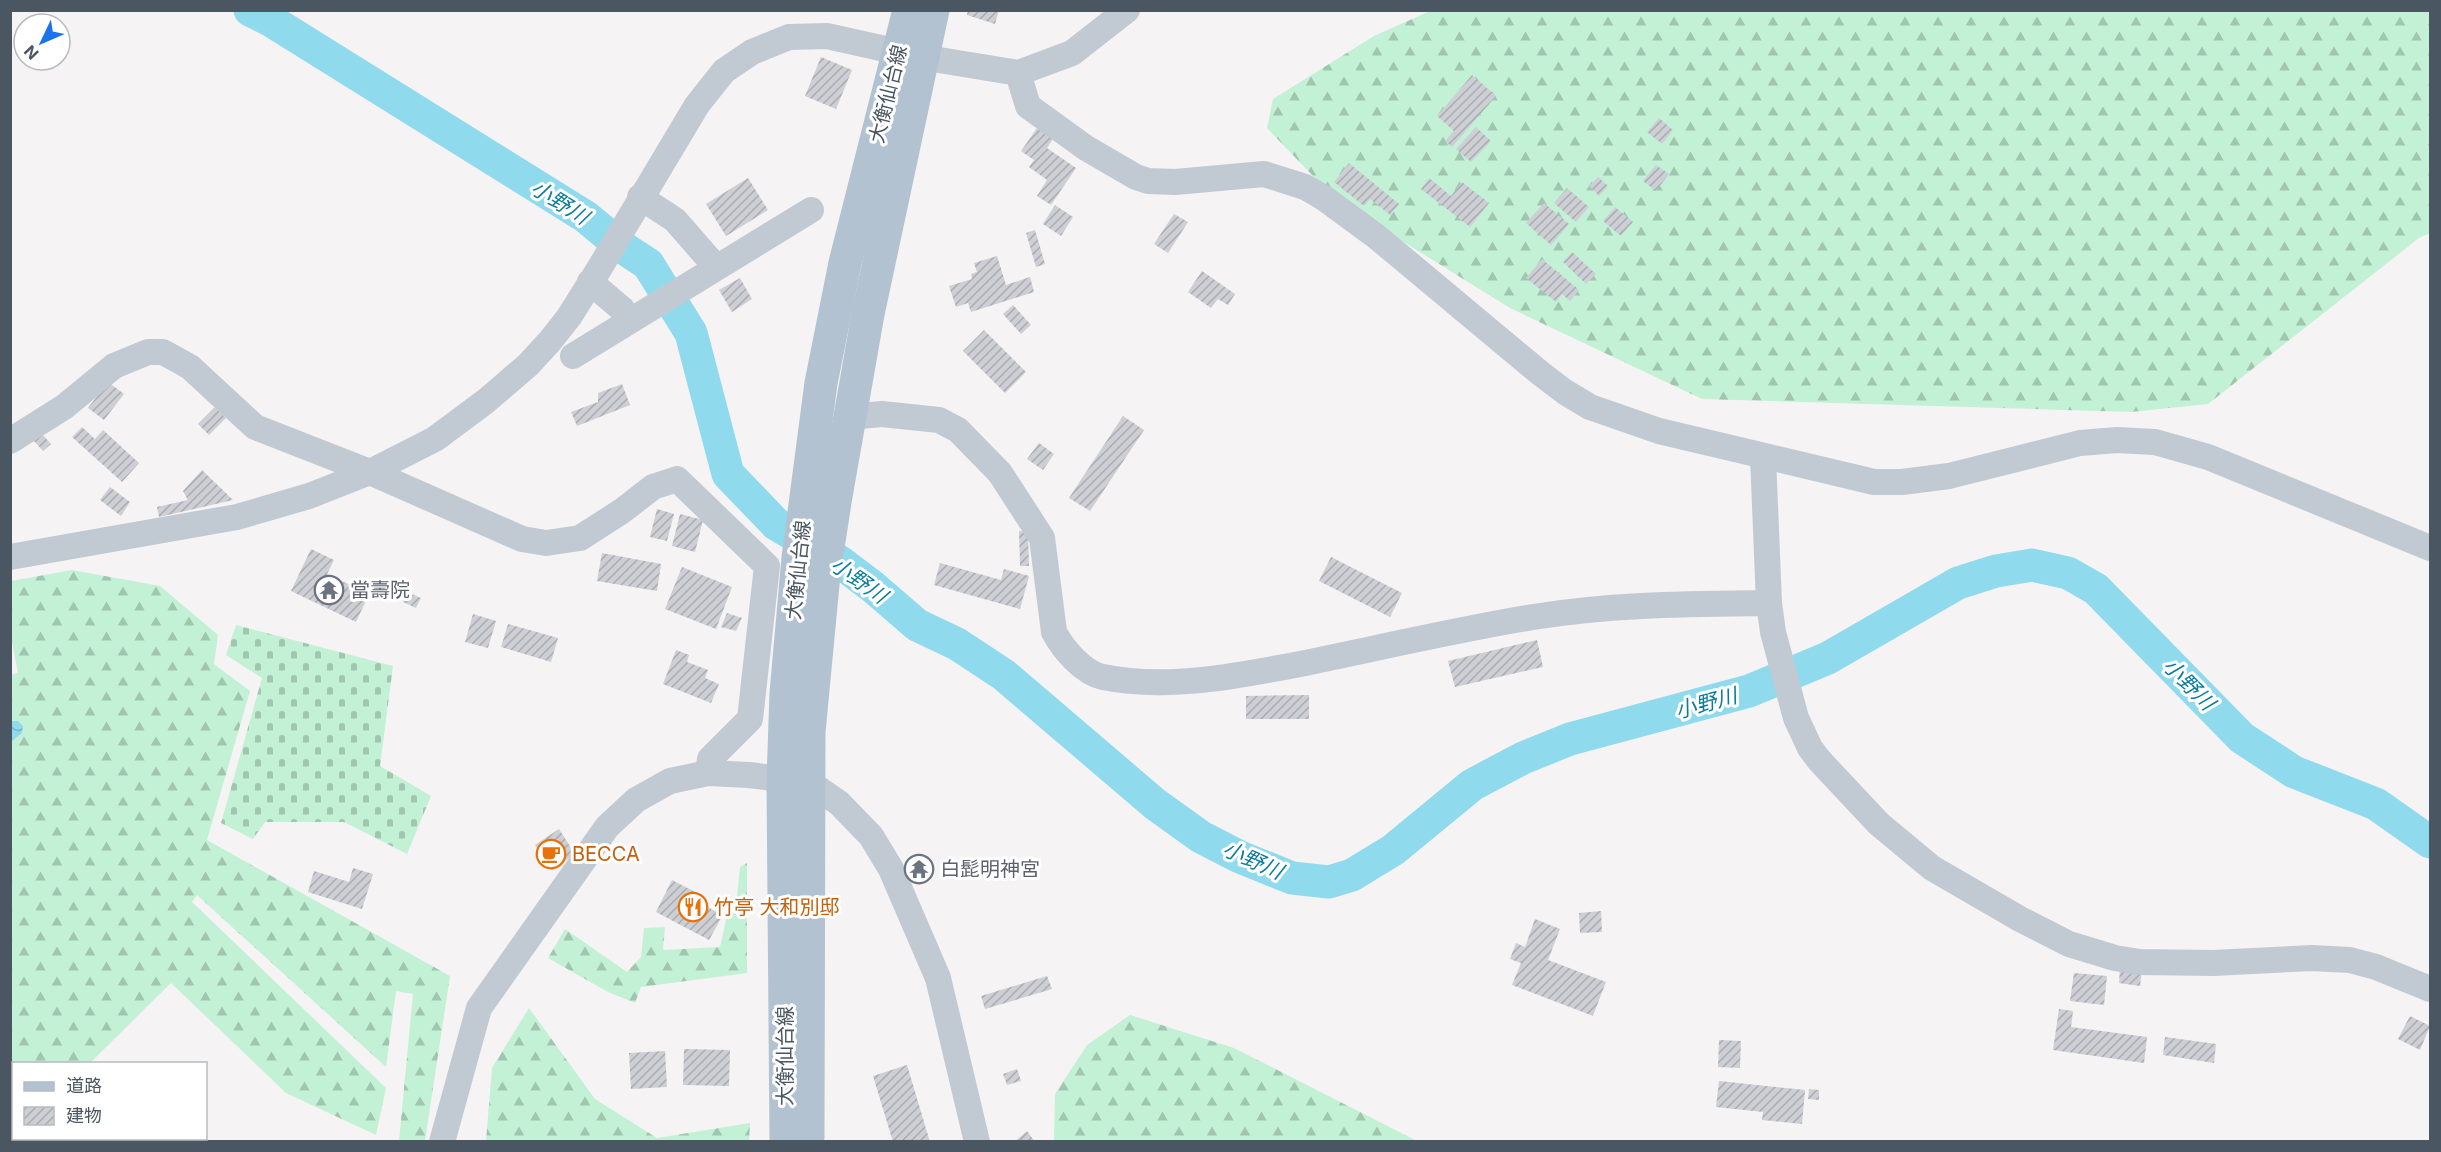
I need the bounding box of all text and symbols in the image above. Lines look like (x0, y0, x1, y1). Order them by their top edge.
north arrow (12, 12, 72, 72)
text: N (20, 41, 43, 64)
street label: 大衡仙台線 (864, 43, 912, 145)
water label: 小野川 (527, 175, 595, 230)
street label: 大衡仙台線 (781, 519, 815, 621)
water label: 小野川 (826, 552, 894, 609)
temple icon: 當壽院 (313, 574, 345, 606)
place label: 當壽院 (350, 578, 410, 602)
water label: 小野川 (2158, 653, 2222, 717)
water label: 小野川 (1672, 682, 1742, 723)
water label: 小野川 (1219, 836, 1289, 885)
cafe icon: BECCA (535, 838, 567, 870)
place label: BECCA (572, 842, 640, 866)
temple icon: 白髭明神宮 (903, 853, 935, 885)
place label: 白髭明神宮 (940, 857, 1040, 881)
restaurant icon: 竹亭 大和別邸 (677, 891, 709, 923)
place label: 竹亭 大和別邸 (714, 895, 840, 919)
street label: 大衡仙台線 (773, 1006, 797, 1106)
legend (12, 1062, 207, 1140)
text: 道路 (66, 1075, 102, 1096)
text: 建物 (66, 1105, 102, 1126)

